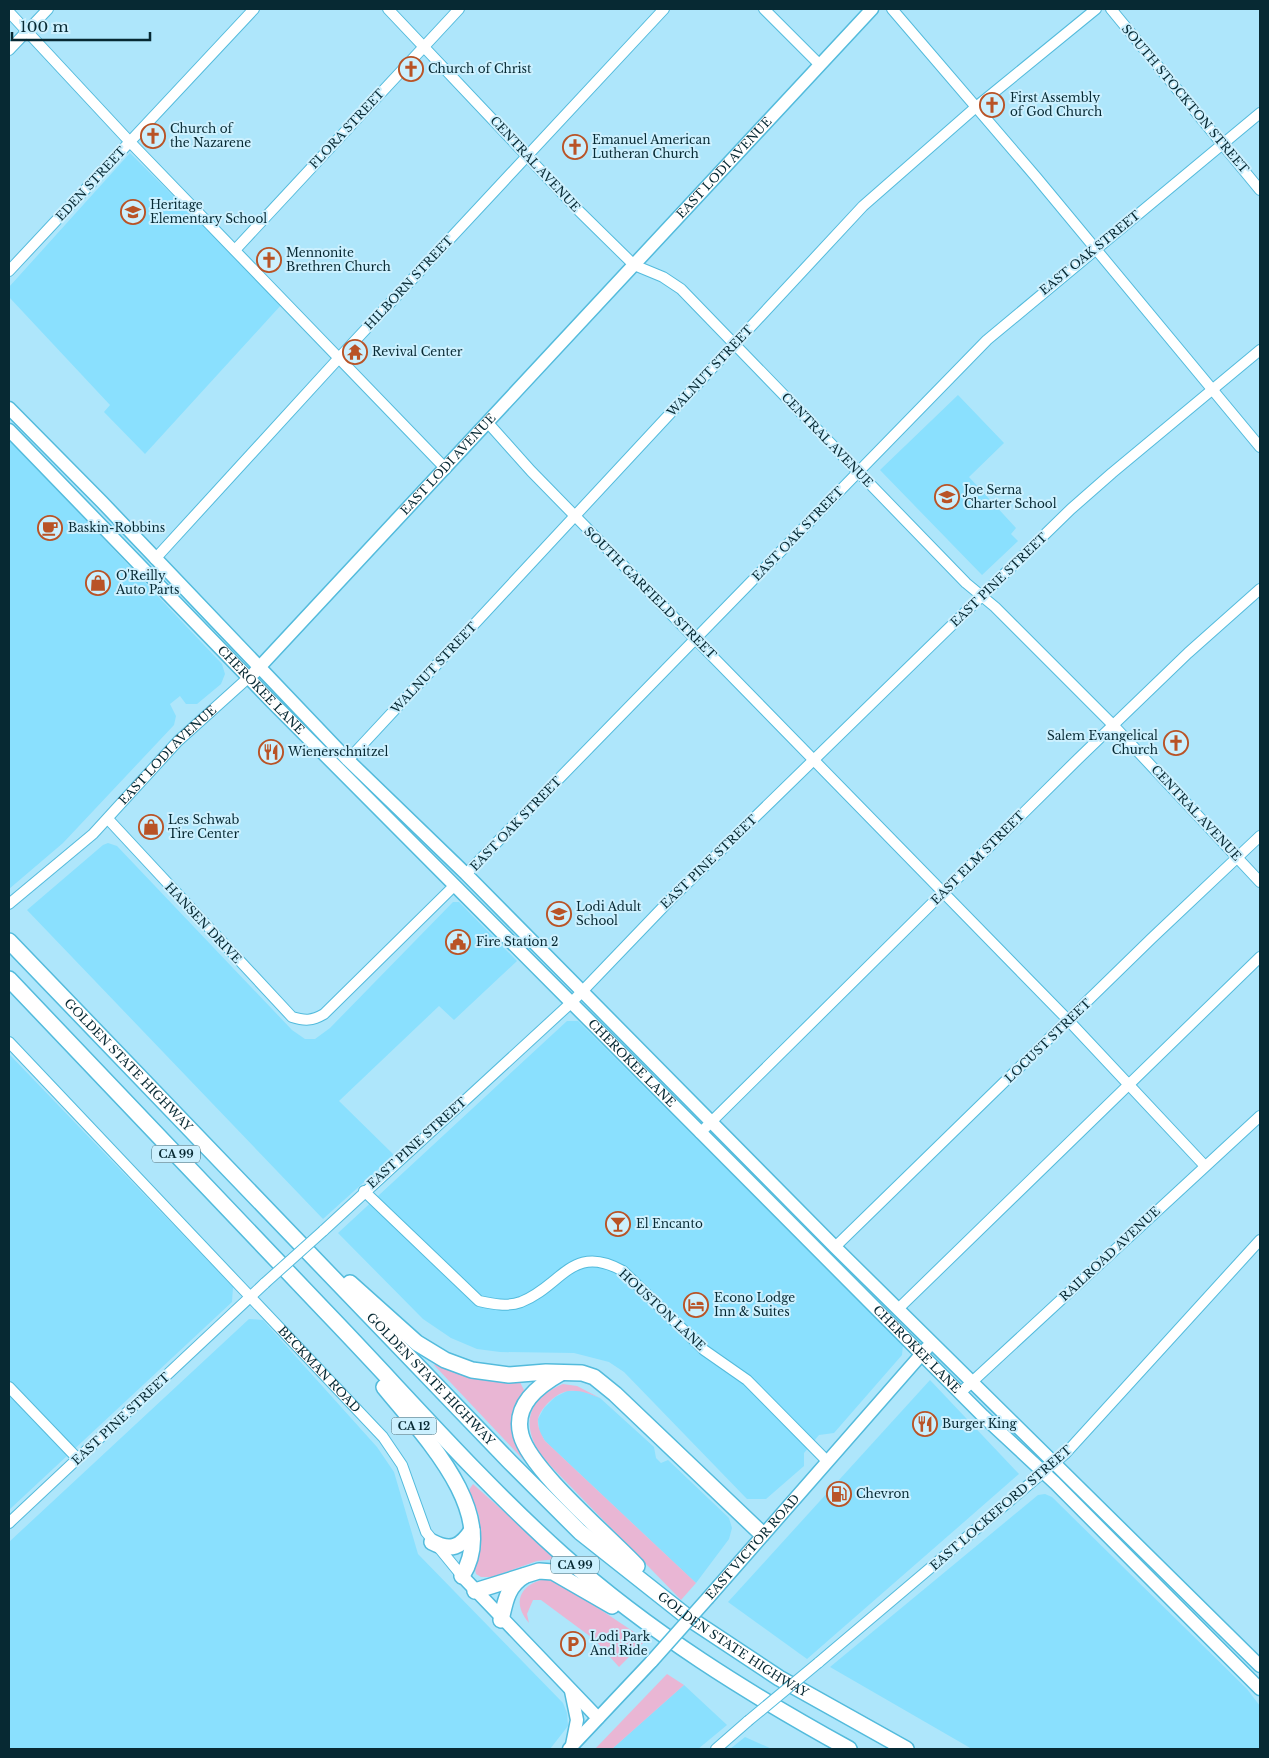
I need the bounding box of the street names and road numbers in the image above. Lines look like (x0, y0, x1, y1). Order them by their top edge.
street label: SOUTH STOCKTON STREET (1119, 21, 1252, 176)
street label: FLORA STREET (306, 85, 388, 172)
street label: CENTRAL AVENUE (487, 113, 584, 215)
street label: EAST LODI AVENUE (673, 114, 775, 221)
street label: EDEN STREET (52, 143, 129, 224)
street label: EAST OAK STREET (1036, 207, 1143, 298)
street label: HILBORN STREET (361, 232, 456, 333)
street label: WALNUT STREET (663, 322, 756, 420)
street label: CENTRAL AVENUE (778, 389, 876, 490)
street label: EAST LODI AVENUE (397, 410, 499, 518)
street label: EAST OAK STREET (749, 483, 847, 584)
street label: SOUTH GARFIELD STREET (581, 523, 720, 662)
street label: EAST PINE STREET (947, 529, 1050, 630)
street label: WALNUT STREET (387, 619, 480, 717)
street label: CHEROKEE LANE (215, 642, 308, 737)
street label: EAST LODI AVENUE (116, 702, 219, 808)
street label: CENTRAL AVENUE (1148, 762, 1245, 864)
street label: EAST OAK STREET (467, 773, 565, 874)
street label: EAST ELM STREET (928, 807, 1028, 908)
street label: EAST PINE STREET (657, 811, 760, 912)
street label: HANSEN DRIVE (162, 879, 245, 966)
street label: GOLDEN STATE HIGHWAY (61, 995, 196, 1134)
street label: LOCUST STREET (1001, 995, 1094, 1086)
street label: CHEROKEE LANE (585, 1016, 679, 1110)
street label: EAST PINE STREET (364, 1094, 470, 1191)
road number: CA 99 (152, 1146, 200, 1162)
street label: RAILROAD AVENUE (1056, 1203, 1163, 1304)
street label: HOUSTON LANE (616, 1266, 709, 1354)
street label: CHEROKEE LANE (870, 1302, 964, 1396)
street label: GOLDEN STATE HIGHWAY (364, 1309, 498, 1449)
street label: BECKMAN ROAD (275, 1323, 364, 1416)
street label: EAST PINE STREET (69, 1369, 173, 1468)
road number: CA 12 (392, 1418, 436, 1434)
street label: EAST LOCKEFORD STREET (927, 1442, 1075, 1573)
street label: EAST VICTOR ROAD (702, 1491, 803, 1602)
road number: CA 99 (551, 1556, 599, 1574)
street label: GOLDEN STATE HIGHWAY (655, 1588, 811, 1700)

